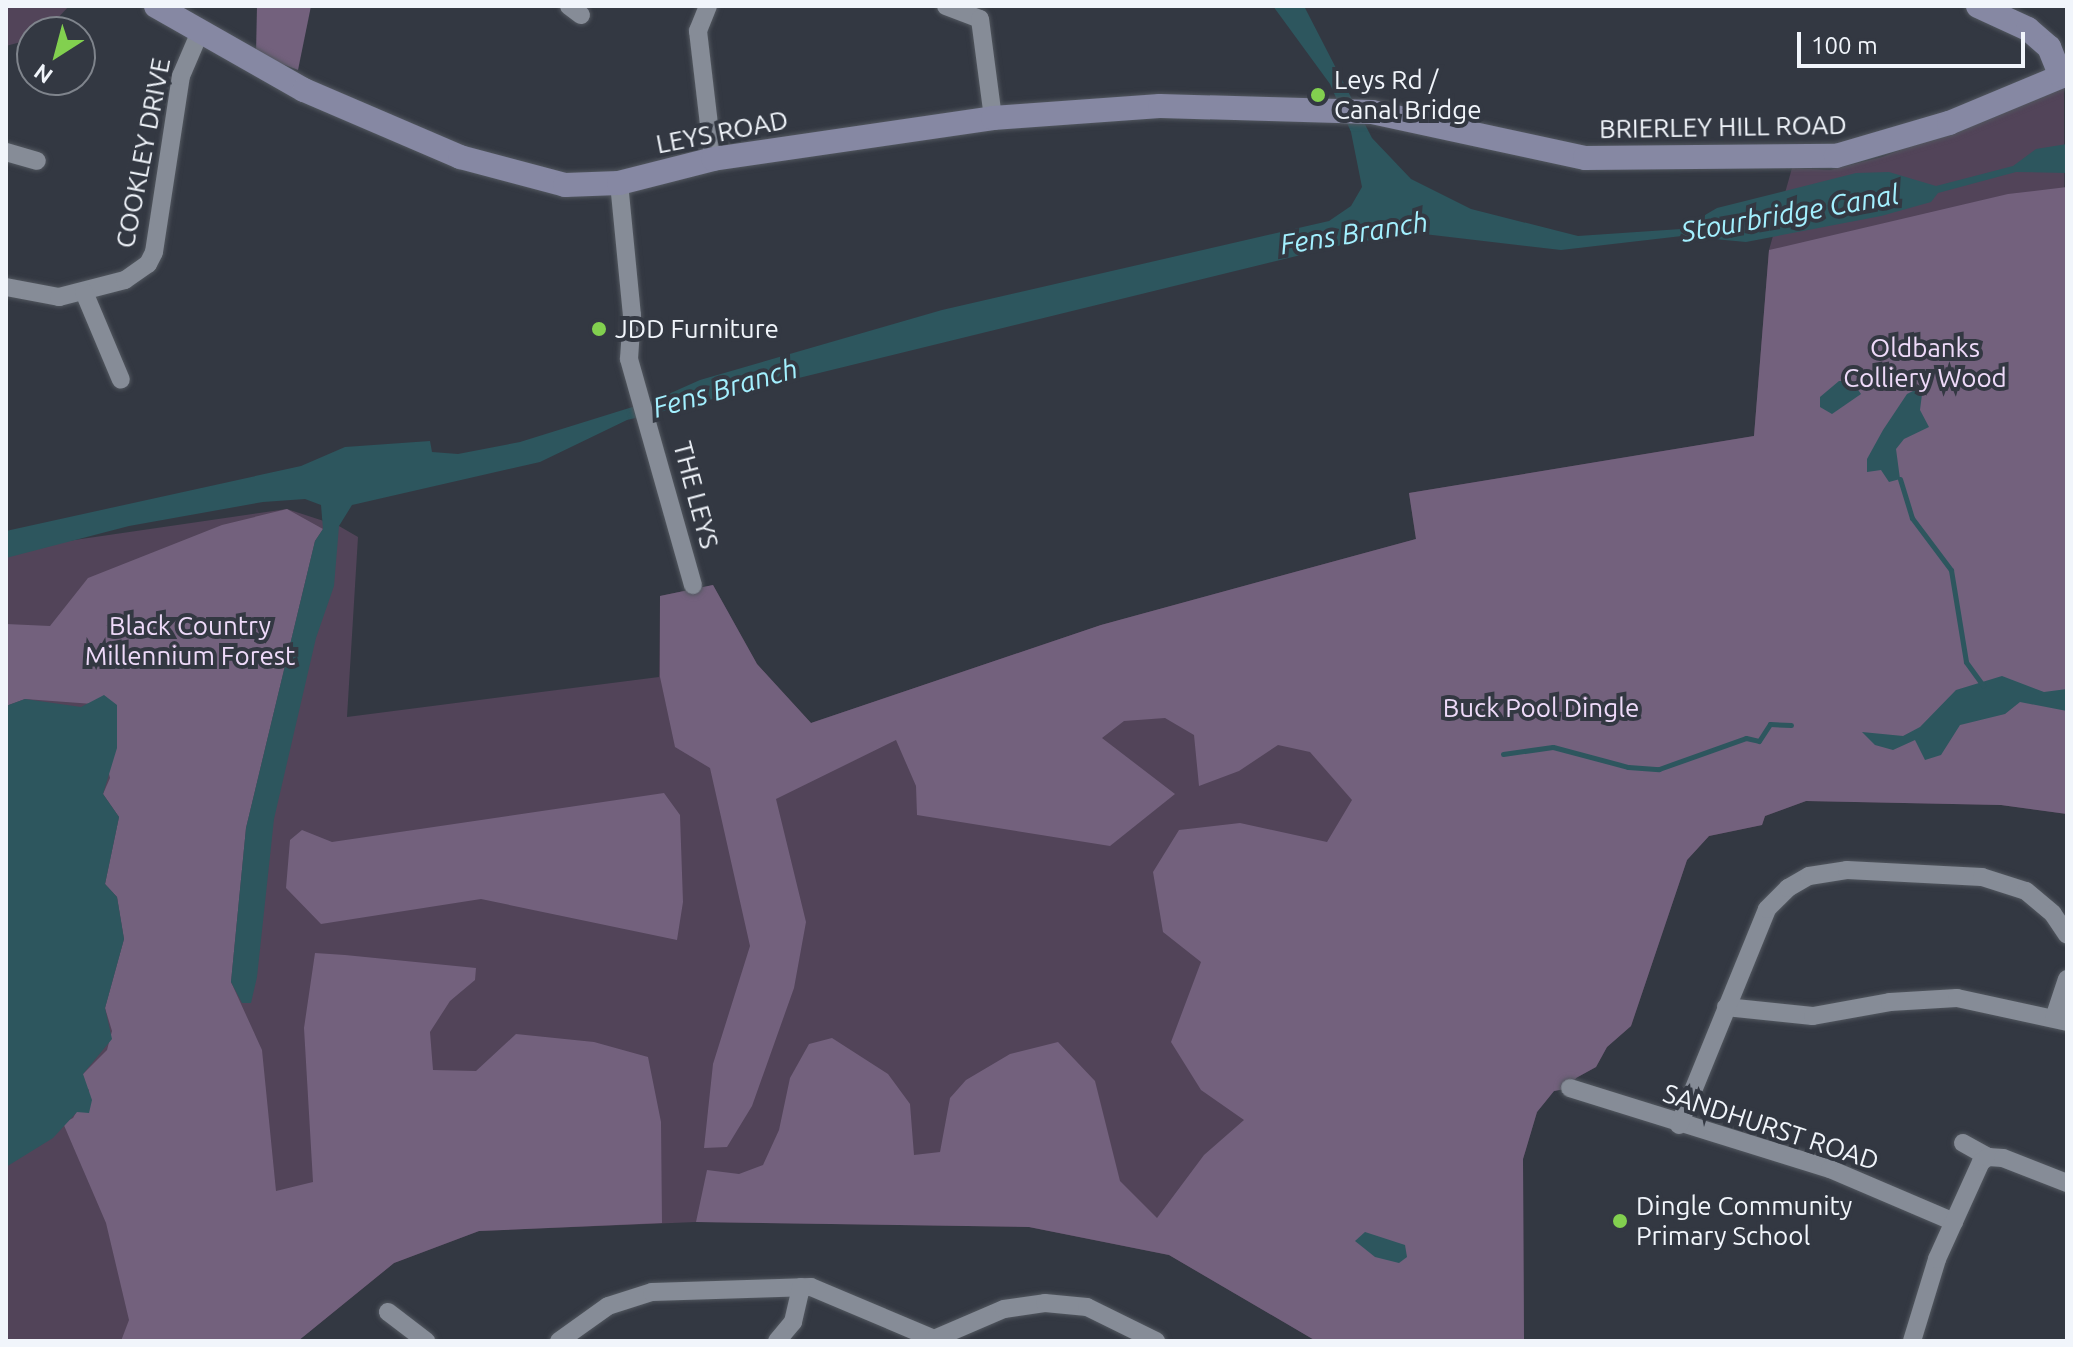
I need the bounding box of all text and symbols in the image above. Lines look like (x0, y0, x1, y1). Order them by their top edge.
north arrow (16, 16, 96, 96)
scale bar (1801, 16, 2029, 66)
text: 100 m (1811, 32, 1878, 59)
street label: COOKLEY DRIVE (109, 55, 177, 251)
text: N (29, 59, 57, 89)
place label: Leys Rd / Canal Bridge (1334, 64, 1481, 126)
marker: Leys Rd / Canal Bridge (1309, 86, 1327, 104)
street label: LEYS ROAD (653, 104, 791, 160)
street label: BRIERLEY HILL ROAD (1599, 109, 1847, 145)
water label: Stourbridge Canal (1678, 177, 1902, 249)
water label: Fens Branch (1278, 205, 1430, 261)
place label: JDD Furniture (615, 313, 779, 345)
marker: JDD Furniture (590, 320, 608, 338)
park label: Oldbanks Colliery Wood (1843, 332, 2007, 394)
water label: Fens Branch (649, 351, 801, 425)
street label: THE LEYS (667, 438, 725, 552)
park label: Black Country Millennium Forest (85, 610, 295, 672)
park label: Buck Pool Dingle (1443, 692, 1639, 724)
street label: SANDHURST ROAD (1659, 1077, 1883, 1177)
place label: Dingle Community Primary School (1636, 1190, 1852, 1252)
marker: Dingle Community Primary School (1611, 1212, 1629, 1230)

